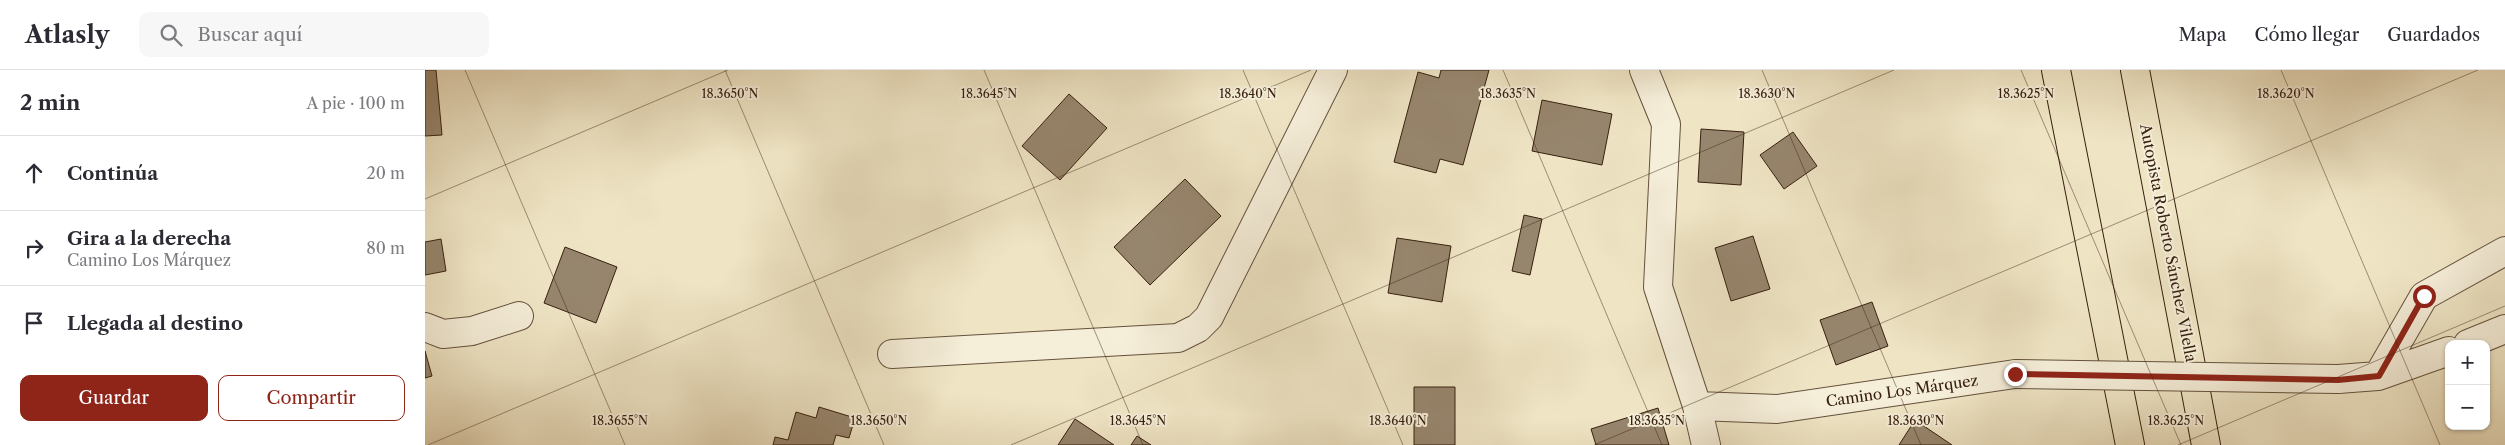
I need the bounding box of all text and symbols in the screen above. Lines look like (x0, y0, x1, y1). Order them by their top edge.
search box (139, 12, 489, 57)
text: Atlasly (25, 20, 109, 49)
icon: search (157, 21, 185, 49)
text: Buscar aquí (197, 23, 302, 46)
text: Mapa (2178, 24, 2227, 46)
text: Cómo llegar (2255, 24, 2359, 46)
text: Guardados (2387, 24, 2480, 46)
text: 18.3650°N (702, 86, 759, 101)
text: 18.3645°N (961, 86, 1017, 101)
text: 18.3640°N (1219, 86, 1277, 101)
text: 18.3635°N (1480, 86, 1536, 101)
text: 18.3630°N (1738, 86, 1796, 101)
text: 18.3625°N (1998, 86, 2054, 101)
text: 18.3620°N (2257, 86, 2315, 101)
text: 2 min (20, 90, 80, 115)
text: A pie · 100 m (307, 93, 405, 113)
street label: Autopista Roberto Sánchez Vilella (2136, 121, 2201, 364)
icon: ahead (20, 159, 48, 187)
text: Continúa (67, 162, 158, 185)
text: 20 m (366, 163, 405, 183)
text: Gira a la derecha (67, 227, 231, 250)
icon: right (20, 234, 48, 262)
text: 80 m (366, 238, 405, 258)
text: Camino Los Márquez (67, 250, 231, 270)
route start (2413, 285, 2436, 308)
icon: arrive (20, 309, 48, 337)
text: Llegada al destino (67, 312, 243, 335)
map controls (2445, 340, 2490, 430)
button: + (2445, 340, 2490, 385)
route end (2004, 363, 2027, 386)
street label: Camino Los Márquez (1825, 370, 1980, 411)
button: Guardar (20, 375, 208, 421)
button: Compartir (218, 375, 405, 421)
button: − (2445, 385, 2490, 430)
text: 18.3655°N (592, 413, 648, 428)
text: 18.3650°N (851, 413, 908, 428)
text: 18.3645°N (1110, 413, 1166, 428)
text: 18.3640°N (1369, 413, 1427, 428)
text: 18.3635°N (1629, 413, 1685, 428)
text: 18.3630°N (1887, 413, 1945, 428)
text: 18.3625°N (2148, 413, 2204, 428)

